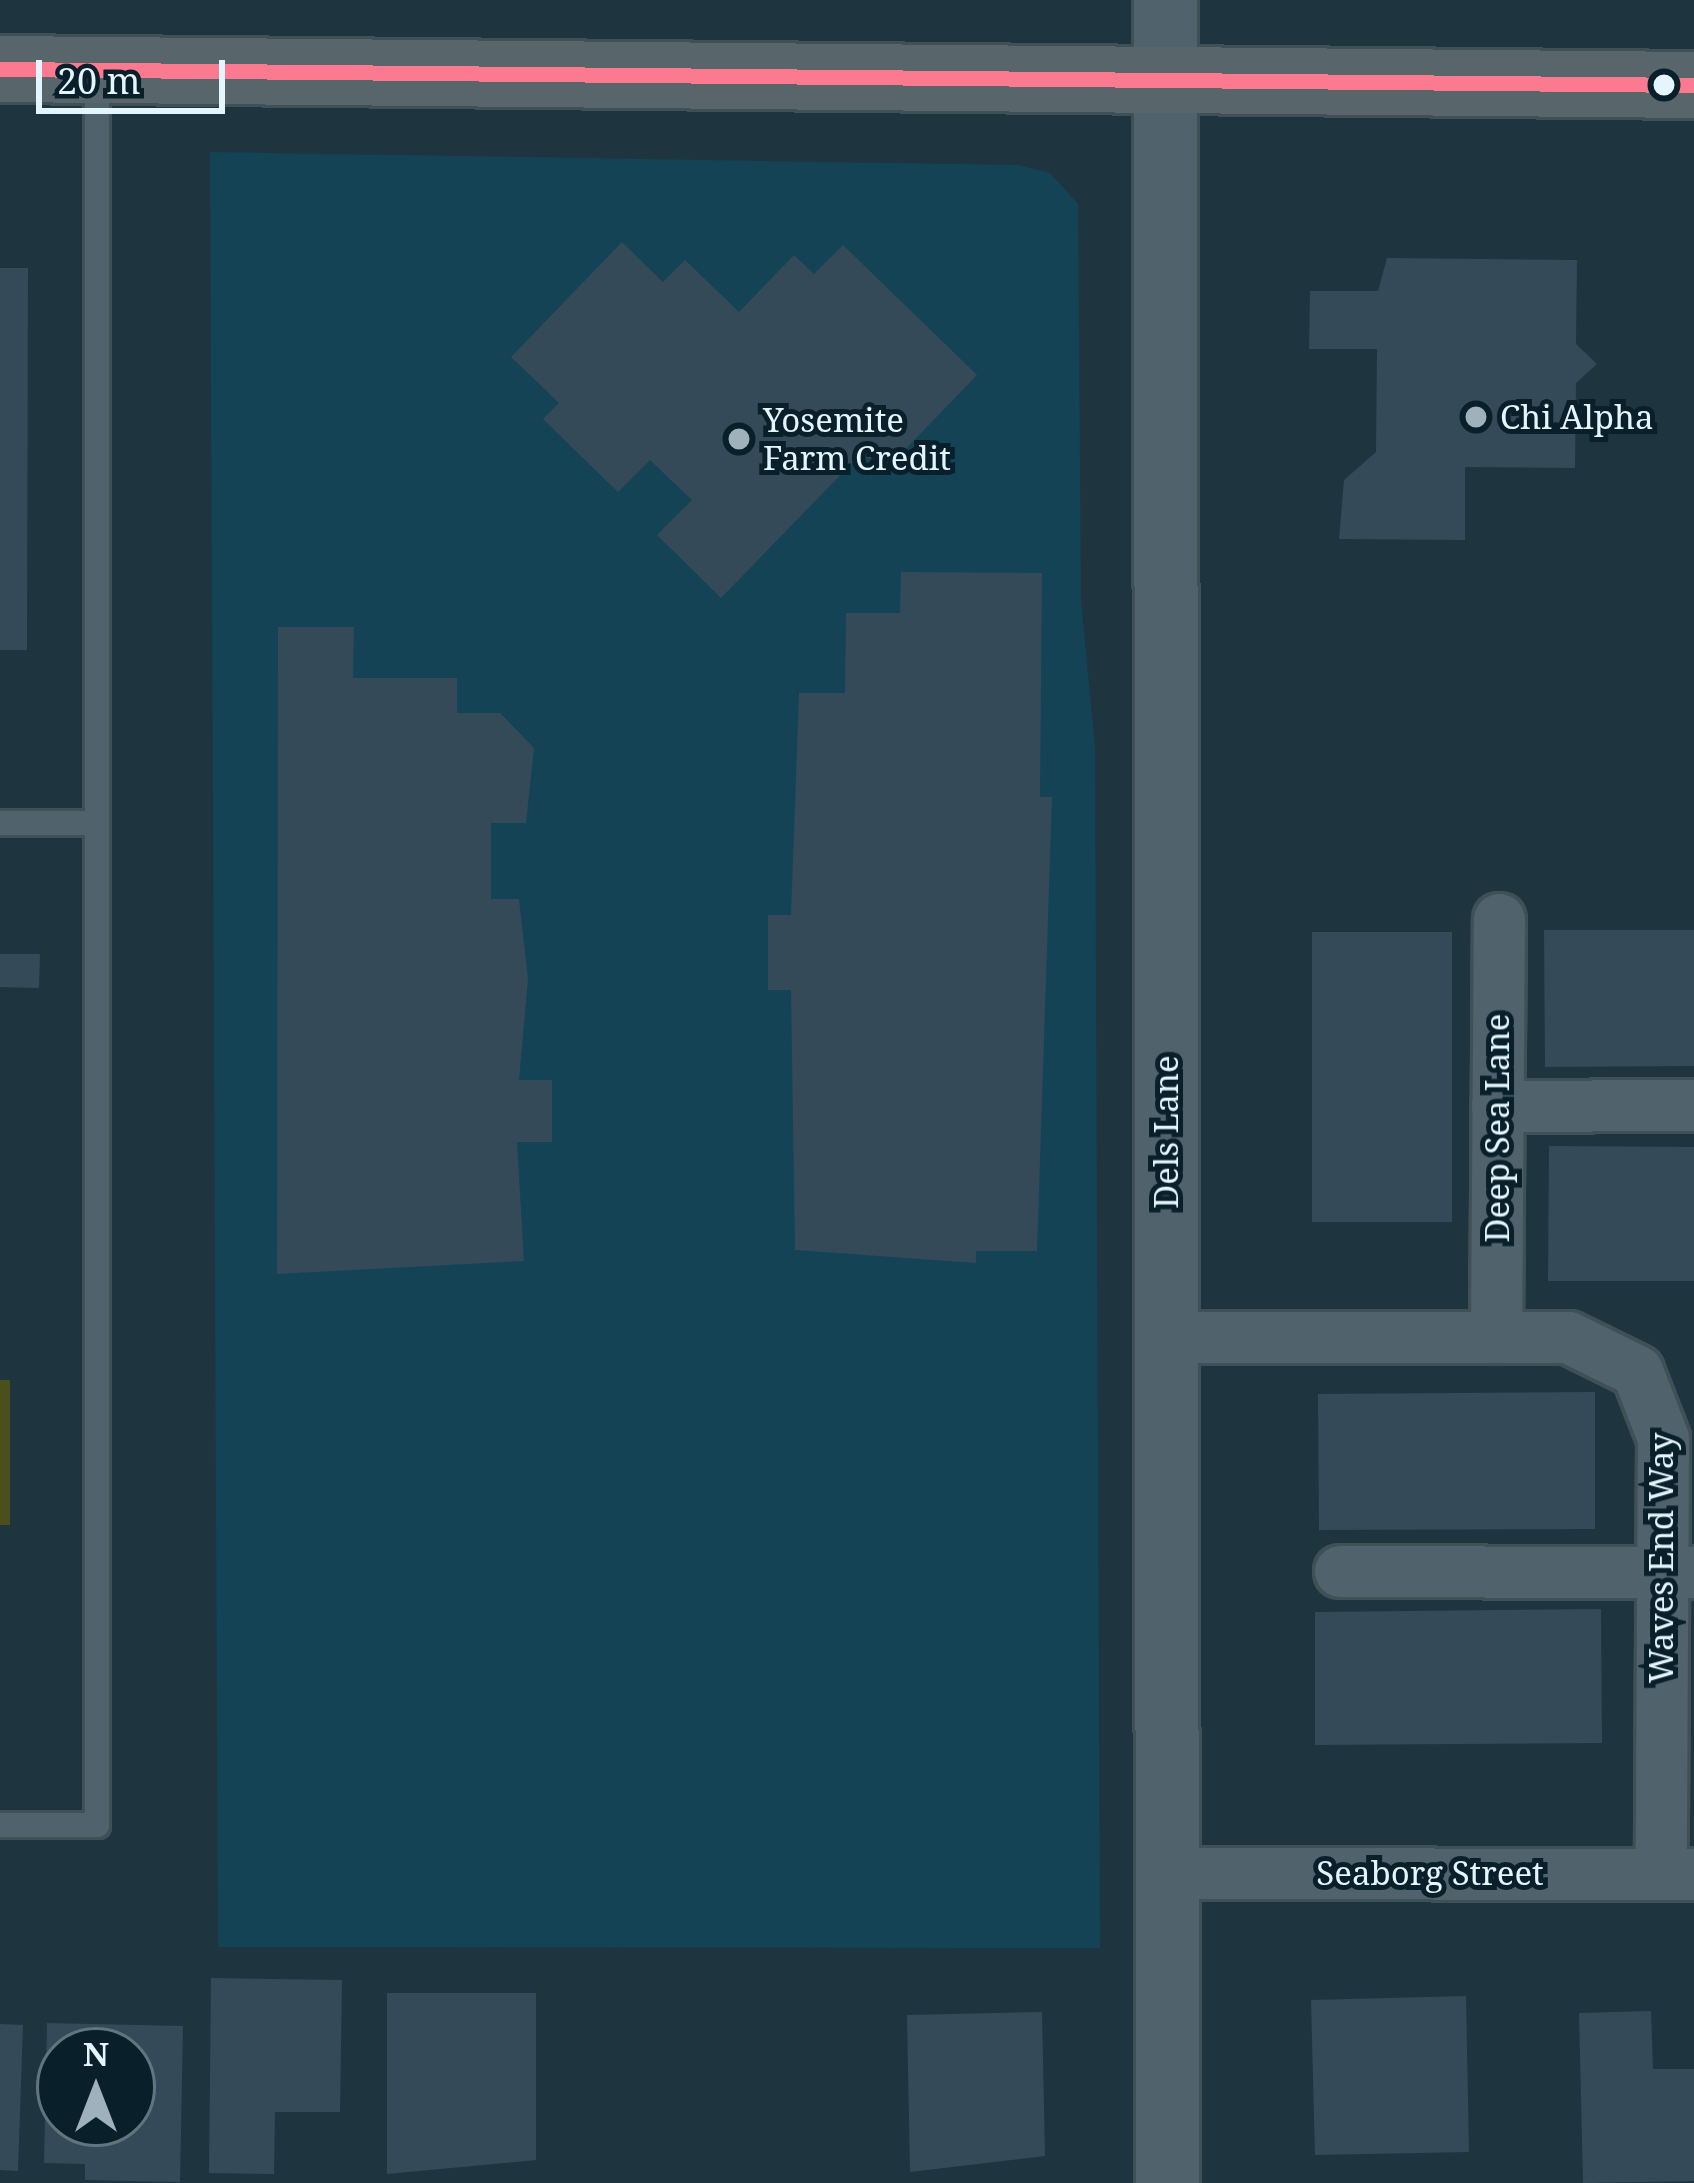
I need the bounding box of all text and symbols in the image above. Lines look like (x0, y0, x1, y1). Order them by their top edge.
scale bar (42, 36, 231, 110)
text: 20 m (57, 56, 141, 105)
unlabelled marker (1653, 74, 1675, 96)
place label: Chi Alpha (1500, 397, 1654, 437)
place label: Yosemite Farm Credit (763, 400, 951, 478)
marker: Chi Alpha (1463, 404, 1489, 430)
marker: Yosemite Farm Credit (726, 426, 752, 452)
street label: Deep Sea Lane (1477, 1014, 1517, 1242)
street label: Dels Lane (1146, 1055, 1186, 1209)
street label: Waves End Way (1641, 1433, 1681, 1683)
street label: Seaborg Street (1316, 1853, 1544, 1893)
north arrow (36, 2027, 156, 2147)
text: N (83, 2031, 109, 2076)

